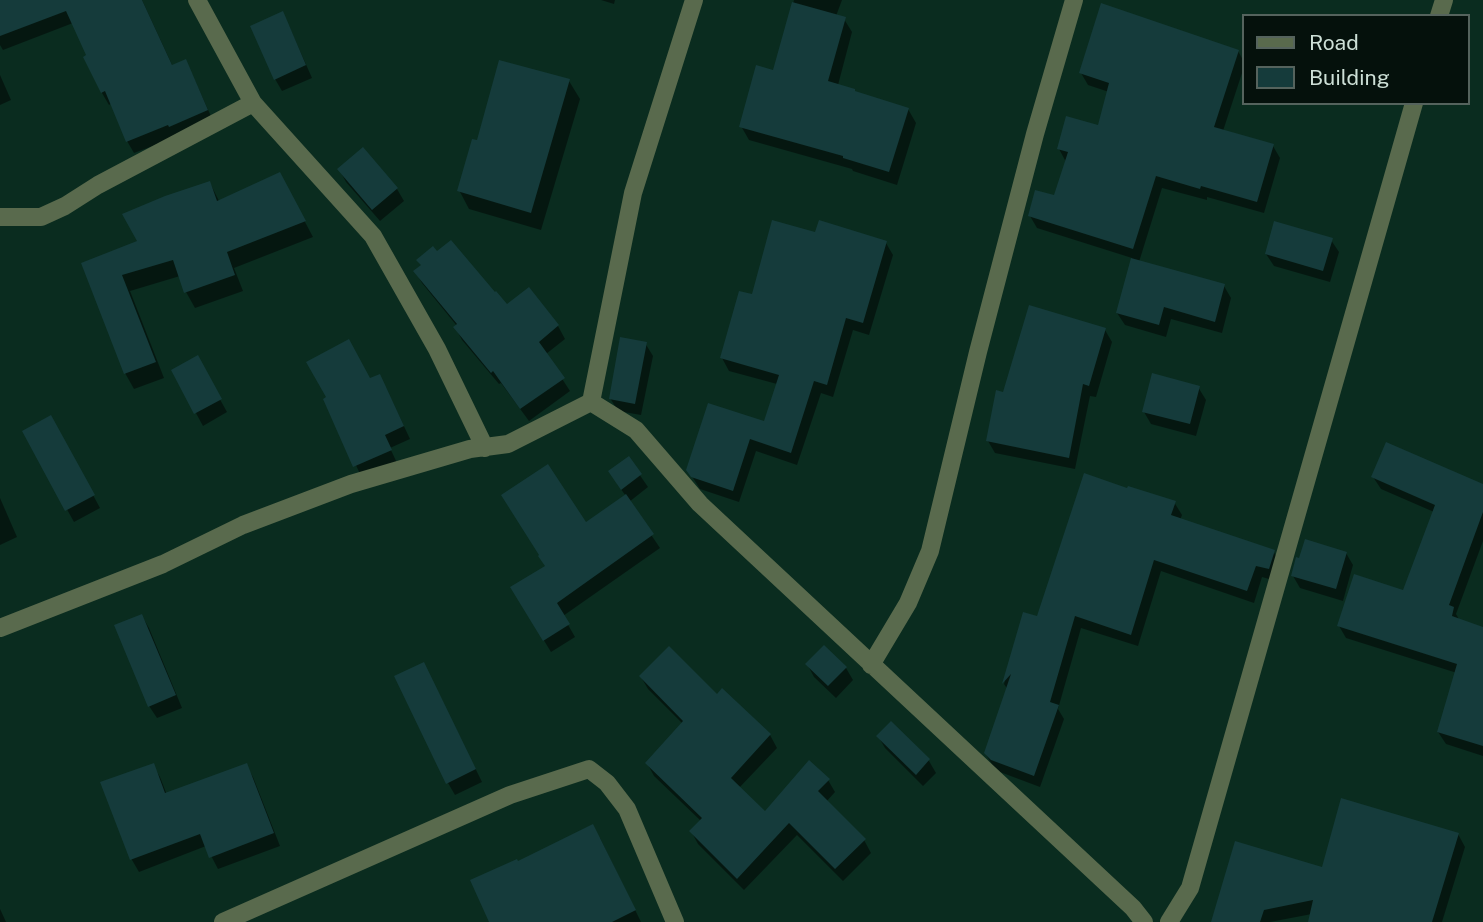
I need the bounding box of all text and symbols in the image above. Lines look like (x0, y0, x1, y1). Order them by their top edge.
legend (1242, 14, 1469, 105)
text: Road (1309, 30, 1359, 55)
text: Building (1309, 65, 1390, 90)

